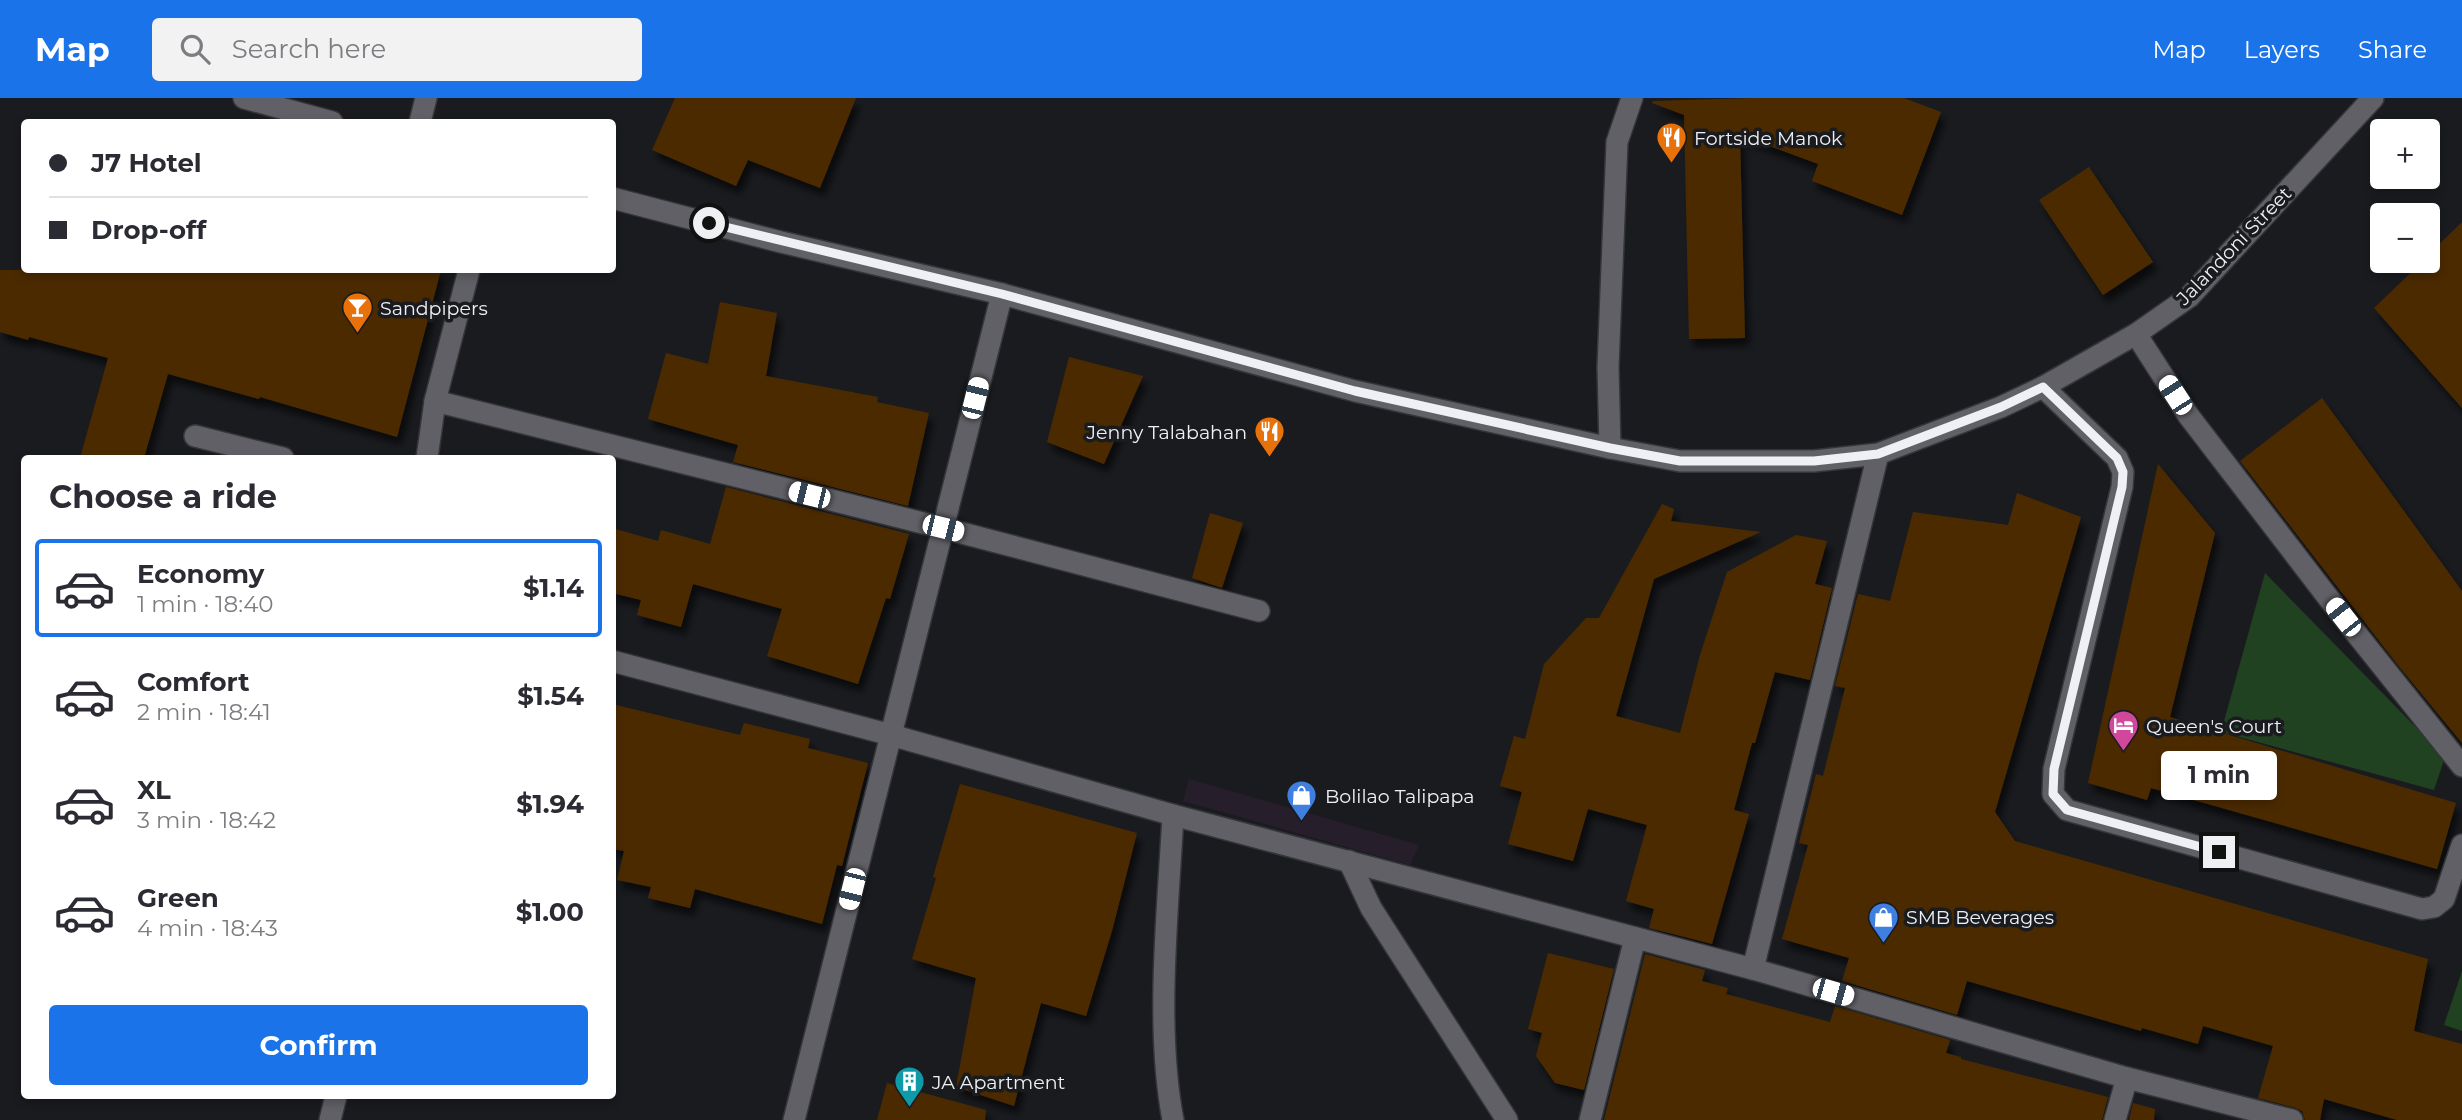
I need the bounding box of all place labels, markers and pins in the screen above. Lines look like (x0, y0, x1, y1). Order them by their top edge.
restaurant icon: Fortside Manok (1654, 121, 1688, 165)
place label: Fortside Manok (1694, 127, 1843, 150)
bar icon: Sandpipers (340, 291, 374, 335)
place label: Sandpipers (380, 297, 488, 320)
restaurant icon: Jenny Talabahan (1253, 415, 1287, 459)
place label: Jenny Talabahan (1086, 421, 1247, 444)
hotel icon: Queen's Court (2106, 709, 2140, 753)
place label: Queen's Court (2146, 715, 2282, 738)
shop icon: Bolilao Talipapa (1285, 779, 1319, 823)
place label: Bolilao Talipapa (1325, 785, 1475, 808)
shop icon: SMB Beverages (1866, 900, 1900, 944)
place label: SMB Beverages (1906, 906, 2054, 929)
building icon: JA Apartment (892, 1065, 926, 1109)
place label: JA Apartment (931, 1071, 1066, 1094)

